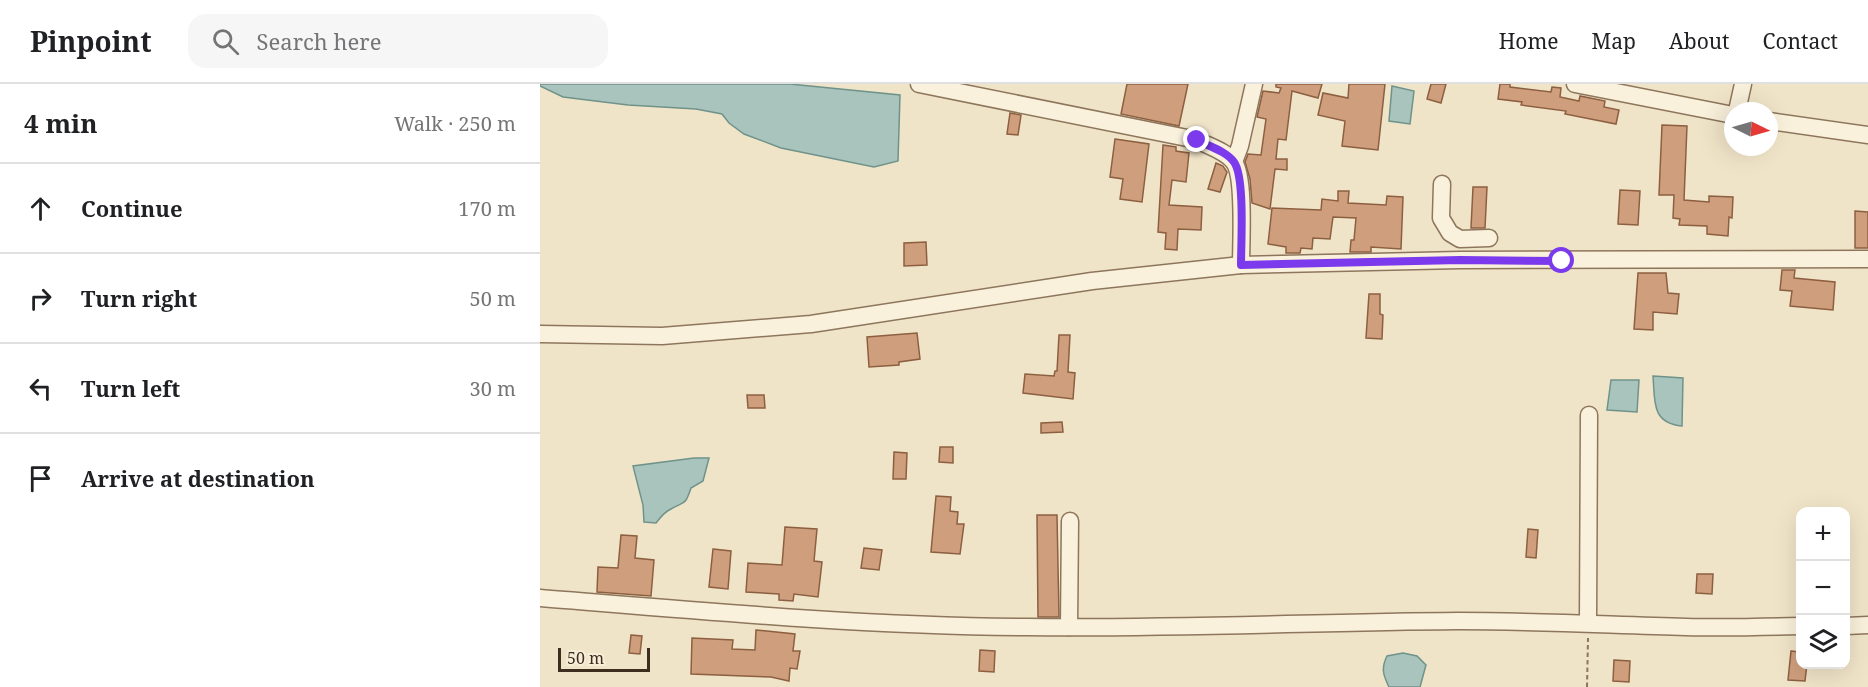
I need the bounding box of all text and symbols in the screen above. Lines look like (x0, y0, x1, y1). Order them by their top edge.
search box (188, 14, 608, 68)
text: Pinpoint (30, 22, 152, 60)
icon: search (209, 25, 242, 58)
text: Search here (257, 26, 381, 56)
text: Home (1499, 27, 1559, 55)
text: Map (1592, 27, 1636, 55)
text: About (1669, 27, 1730, 55)
text: Contact (1763, 27, 1838, 55)
north arrow (1724, 102, 1778, 156)
text: 4 min (24, 105, 98, 141)
text: Walk · 250 m (394, 110, 516, 137)
route end (1183, 126, 1209, 152)
icon: ahead (24, 192, 57, 225)
text: Continue (81, 193, 183, 223)
text: 170 m (458, 195, 516, 222)
route start (1548, 247, 1574, 273)
icon: right (24, 282, 57, 315)
text: Turn right (81, 283, 197, 313)
text: 50 m (470, 285, 516, 312)
icon: left (24, 372, 57, 405)
text: Turn left (81, 373, 180, 403)
text: 30 m (470, 375, 516, 402)
icon: arrive (24, 462, 57, 495)
text: Arrive at destination (81, 463, 315, 493)
map controls (1796, 507, 1850, 669)
button: + (1796, 507, 1850, 561)
button: − (1796, 561, 1850, 615)
button: layers (1796, 615, 1850, 669)
scale bar (558, 645, 650, 672)
text: 50 m (567, 647, 604, 669)

